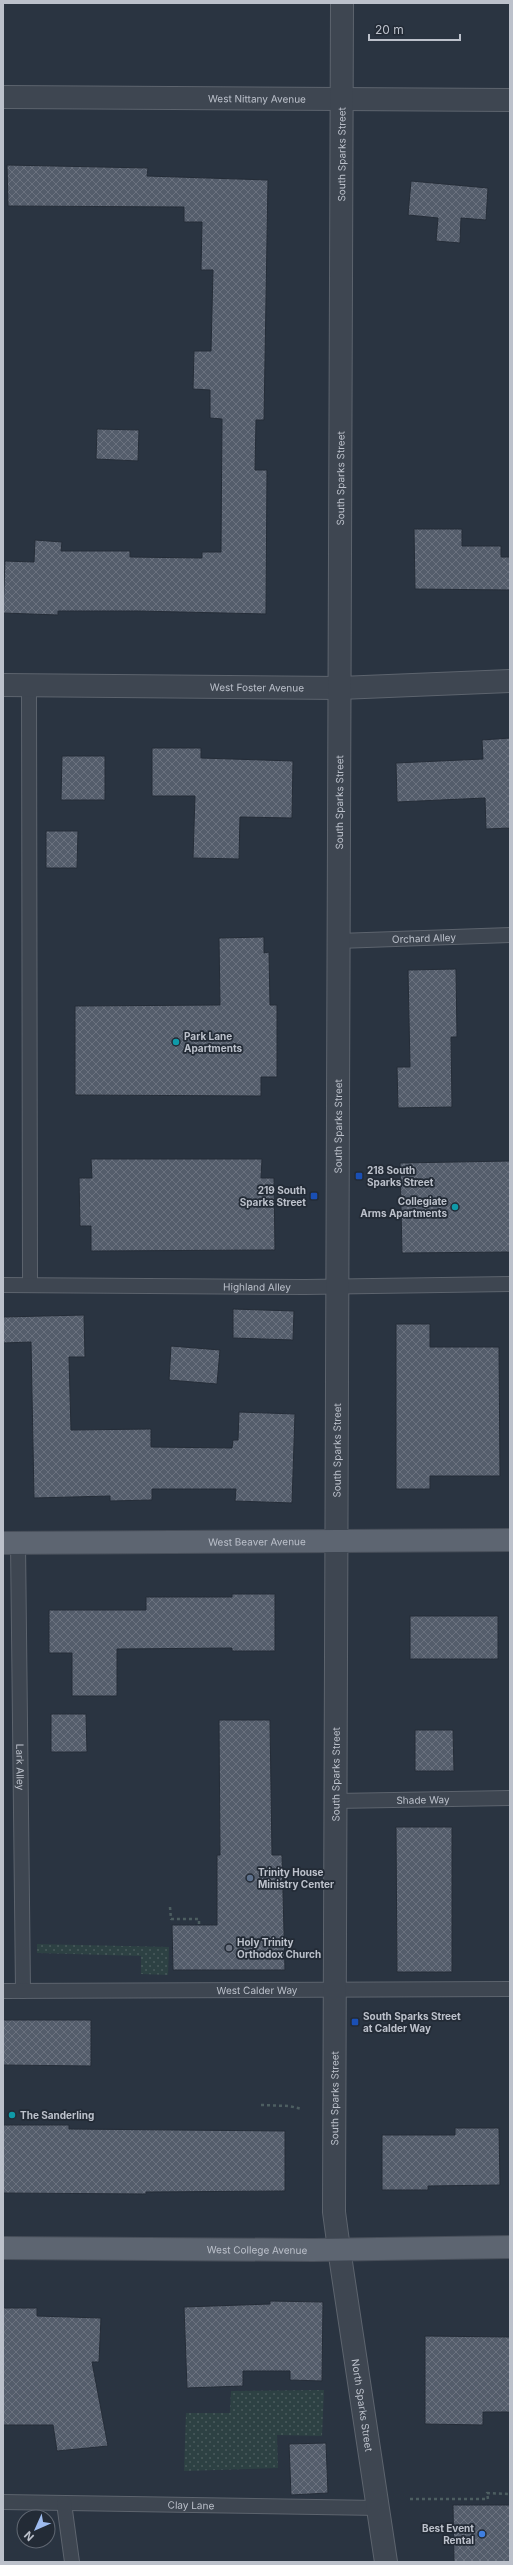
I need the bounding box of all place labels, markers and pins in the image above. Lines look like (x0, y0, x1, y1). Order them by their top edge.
place label: Park Lane Apartments (184, 1030, 243, 1054)
marker: Park Lane Apartments (171, 1037, 181, 1047)
place label: 218 South Sparks Street (367, 1164, 434, 1188)
marker: 218 South Sparks Street (354, 1171, 364, 1181)
place label: 219 South Sparks Street (240, 1184, 306, 1208)
marker: 219 South Sparks Street (309, 1191, 319, 1201)
place label: Collegiate Arms Apartments (360, 1195, 447, 1219)
marker: Collegiate Arms Apartments (450, 1202, 460, 1212)
place label: Trinity House Ministry Center (258, 1866, 334, 1891)
marker: Trinity House Ministry Center (245, 1873, 255, 1883)
place label: Holy Trinity Orthodox Church (237, 1936, 321, 1960)
marker: Holy Trinity Orthodox Church (224, 1943, 234, 1953)
place label: South Sparks Street at Calder Way (363, 2010, 461, 2035)
marker: South Sparks Street at Calder Way (350, 2017, 360, 2027)
place label: The Sanderling (20, 2109, 94, 2122)
marker: The Sanderling (7, 2110, 17, 2120)
place label: Best Event Rental (422, 2522, 474, 2546)
marker: Best Event Rental (477, 2529, 487, 2539)

